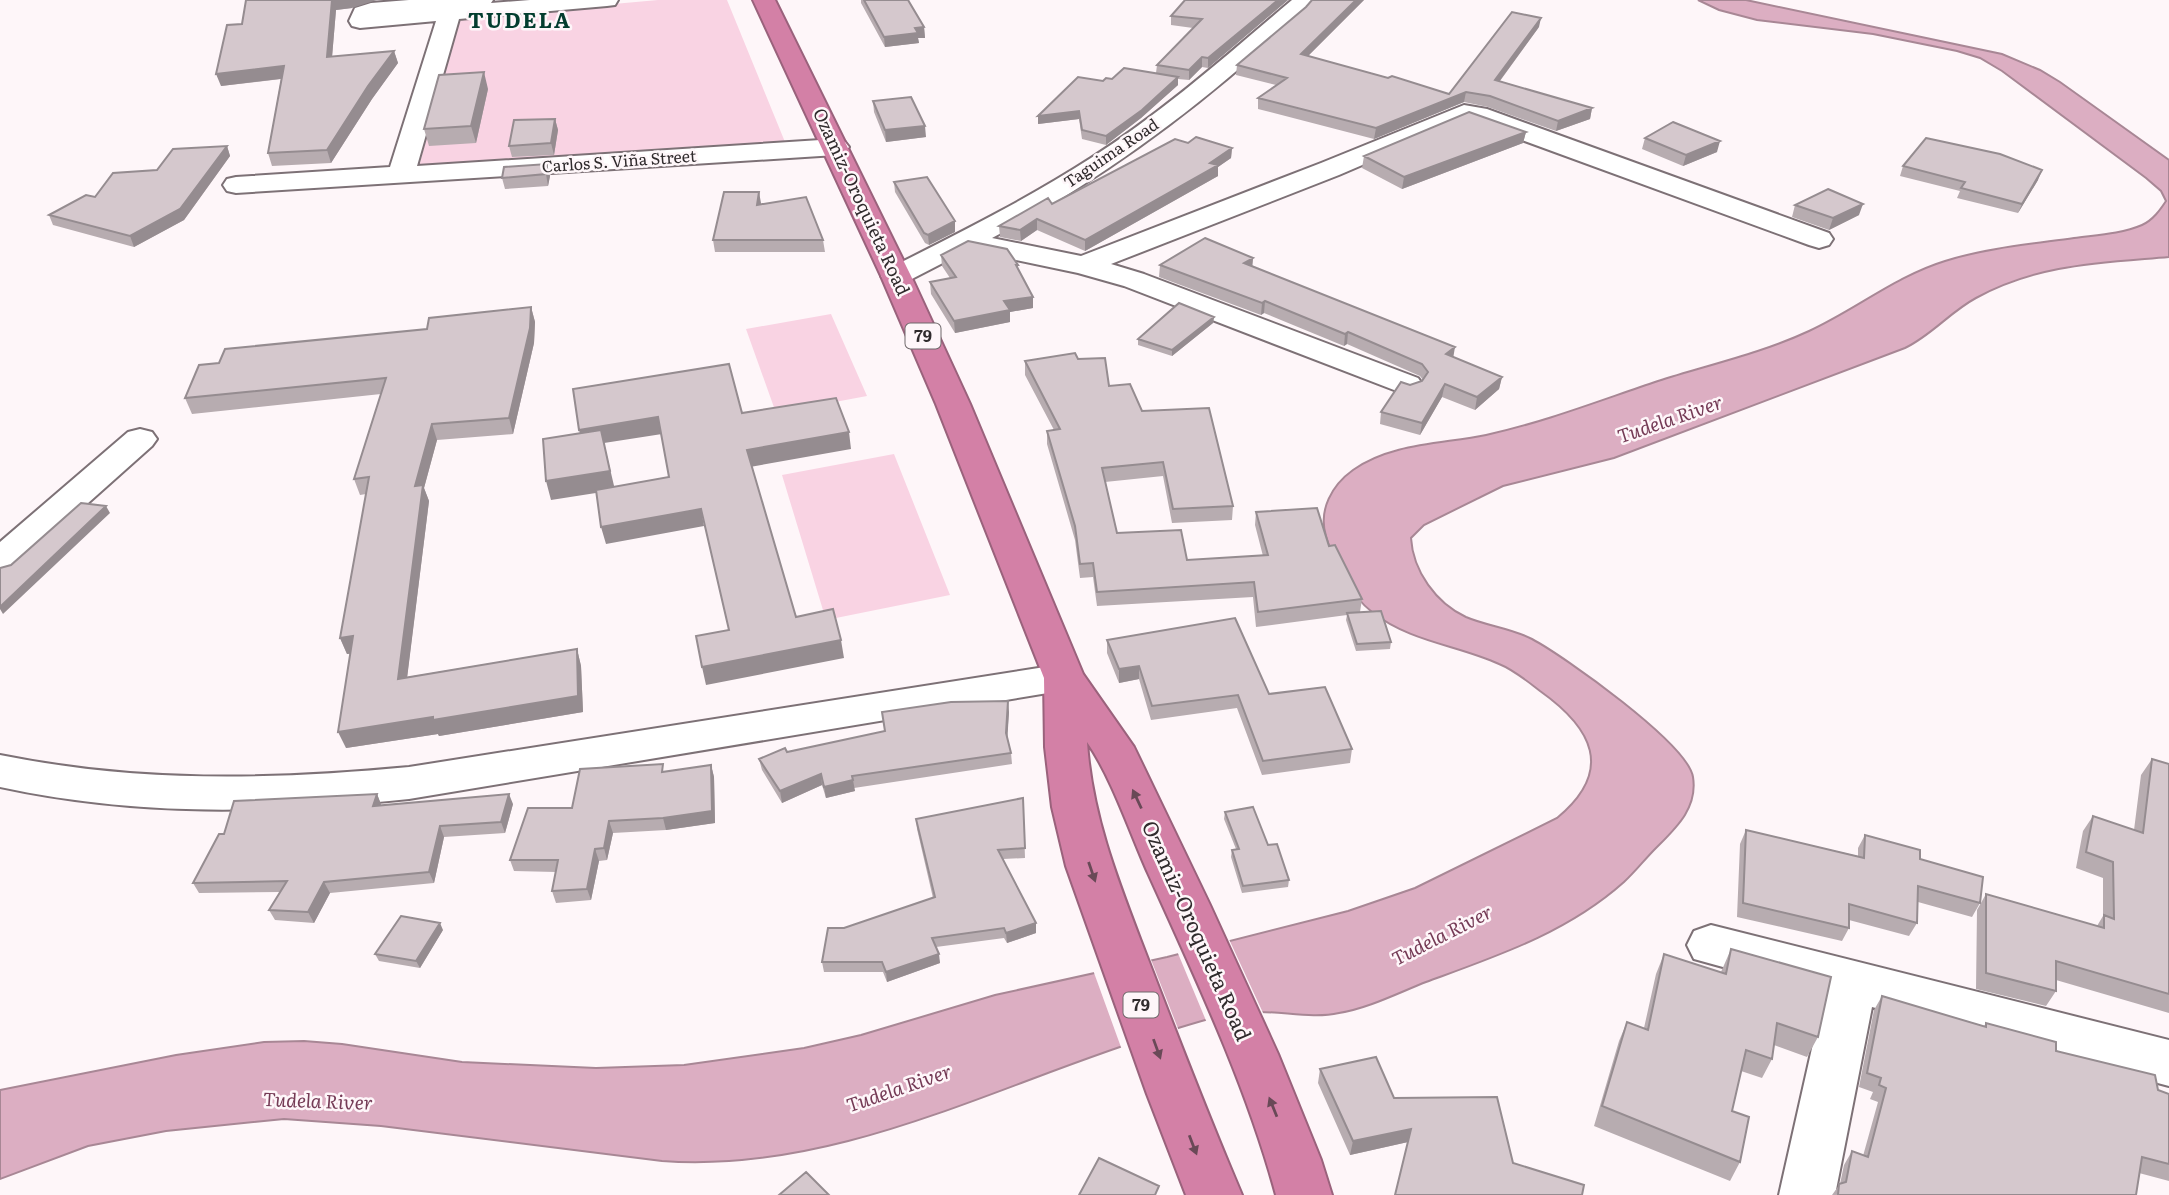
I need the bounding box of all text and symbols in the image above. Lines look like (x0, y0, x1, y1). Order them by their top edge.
district label: TUDELA (468, 3, 572, 34)
street label: Ozamiz-Oroquieta Road (807, 103, 918, 300)
street label: Taguima Road (1058, 111, 1163, 193)
street label: Carlos S. Viña Street (541, 143, 697, 177)
road number: 79 (906, 324, 940, 348)
water label: Tudela River (1613, 387, 1726, 449)
one-way arrow (1131, 789, 1143, 809)
street label: Ozamiz-Oroquieta Road (1136, 815, 1261, 1045)
one-way arrow (1087, 862, 1098, 883)
water label: Tudela River (1386, 897, 1497, 971)
road number: 79 (1124, 993, 1158, 1018)
one-way arrow (1152, 1039, 1163, 1060)
water label: Tudela River (842, 1056, 955, 1118)
water label: Tudela River (263, 1084, 373, 1116)
one-way arrow (1267, 1096, 1278, 1117)
one-way arrow (1188, 1134, 1199, 1155)

